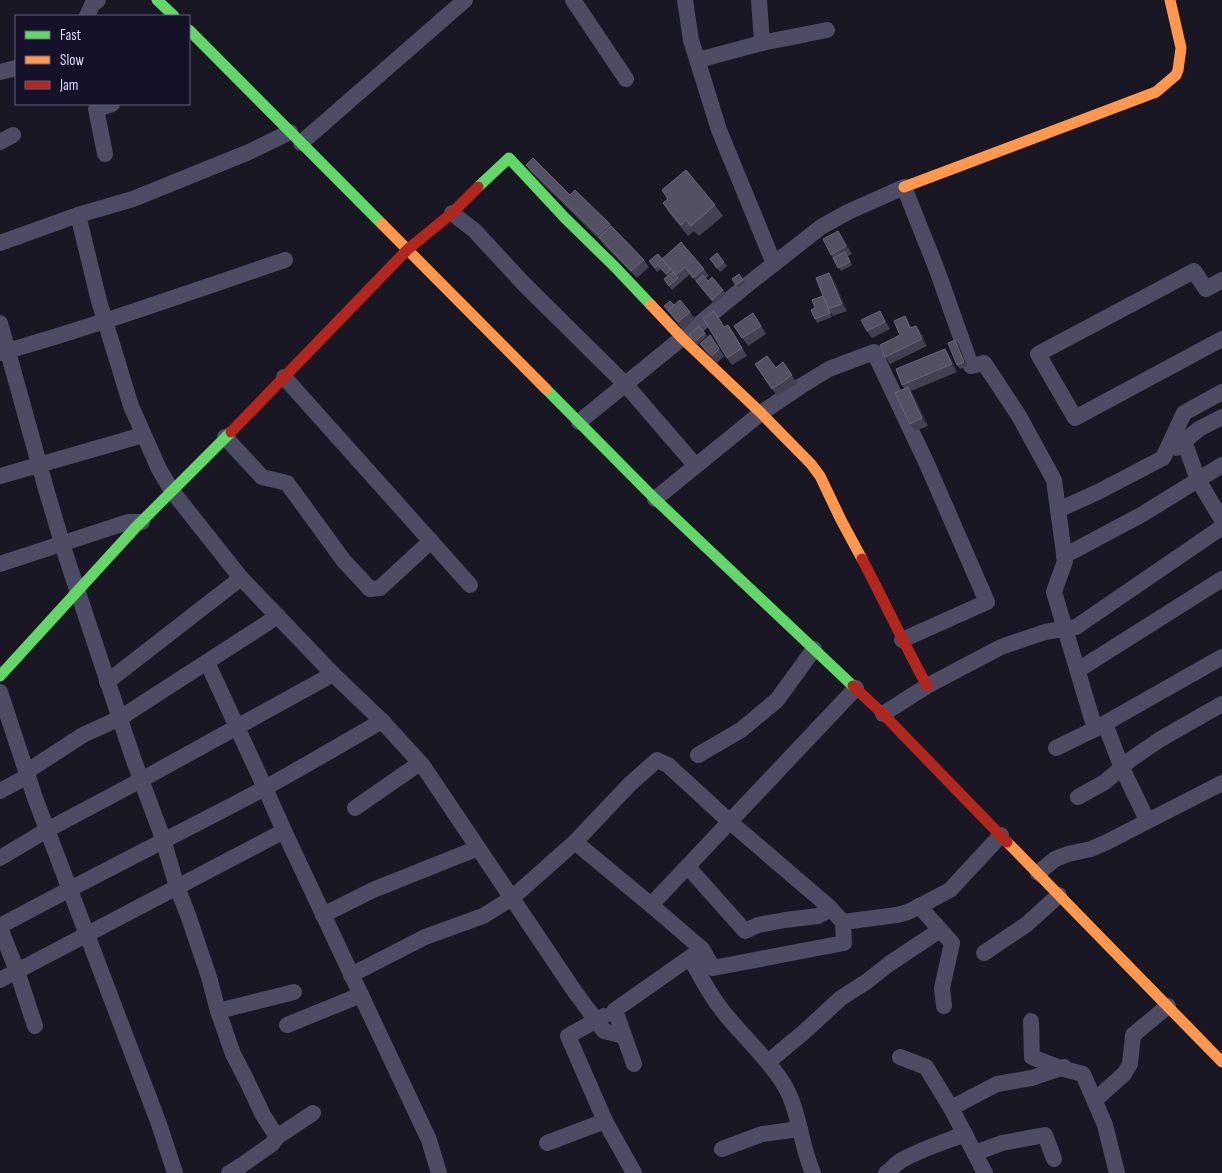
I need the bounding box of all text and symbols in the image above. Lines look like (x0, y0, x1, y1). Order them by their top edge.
legend (15, 15, 190, 105)
text: Fast (60, 26, 82, 45)
text: Slow (60, 51, 84, 70)
text: Jam (59, 76, 78, 95)

